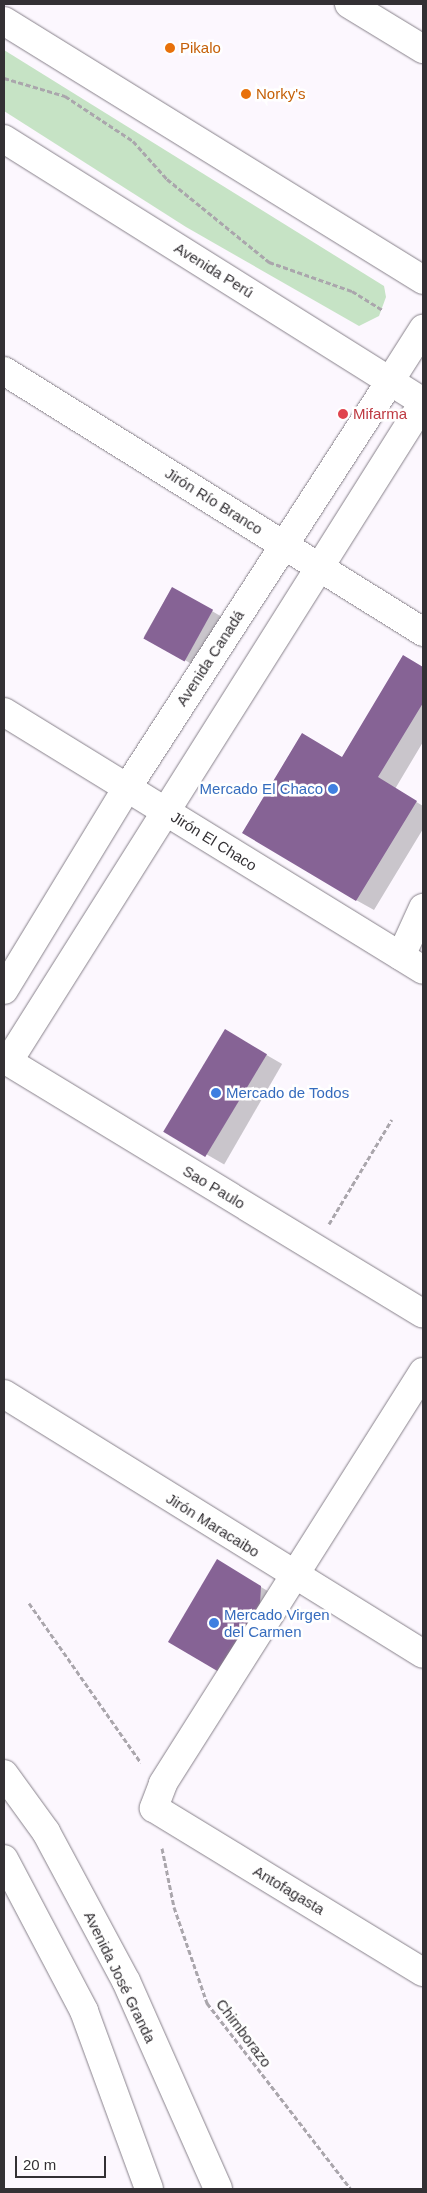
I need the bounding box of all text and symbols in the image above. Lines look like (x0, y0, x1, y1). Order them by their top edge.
place label: Pikalo (180, 39, 221, 57)
marker: Pikalo (164, 42, 176, 54)
place label: Norky's (256, 85, 306, 103)
marker: Norky's (240, 88, 252, 100)
street label: Avenida Perú (171, 239, 257, 301)
place label: Mifarma (353, 405, 407, 423)
marker: Mifarma (337, 408, 349, 420)
street label: Jirón Río Branco (162, 464, 266, 538)
street label: Avenida Canadá (172, 607, 248, 709)
place label: Mercado El Chaco (200, 780, 323, 798)
marker: Mercado El Chaco (327, 783, 339, 795)
street label: Jirón El Chaco (168, 808, 260, 874)
place label: Mercado de Todos (226, 1084, 349, 1102)
marker: Mercado de Todos (210, 1087, 222, 1099)
street label: Sao Paulo (180, 1161, 248, 1213)
street label: Jirón Maracaibo (163, 1489, 263, 1561)
place label: Mercado Virgen del Carmen (224, 1605, 330, 1640)
marker: Mercado Virgen del Carmen (208, 1617, 220, 1629)
street label: Antofagasta (250, 1862, 328, 1918)
street label: Avenida José Granda (80, 1908, 160, 2046)
street label: Chimborazo (212, 1995, 276, 2071)
scale bar (18, 2146, 109, 2178)
text: 20 m (23, 2156, 56, 2173)

